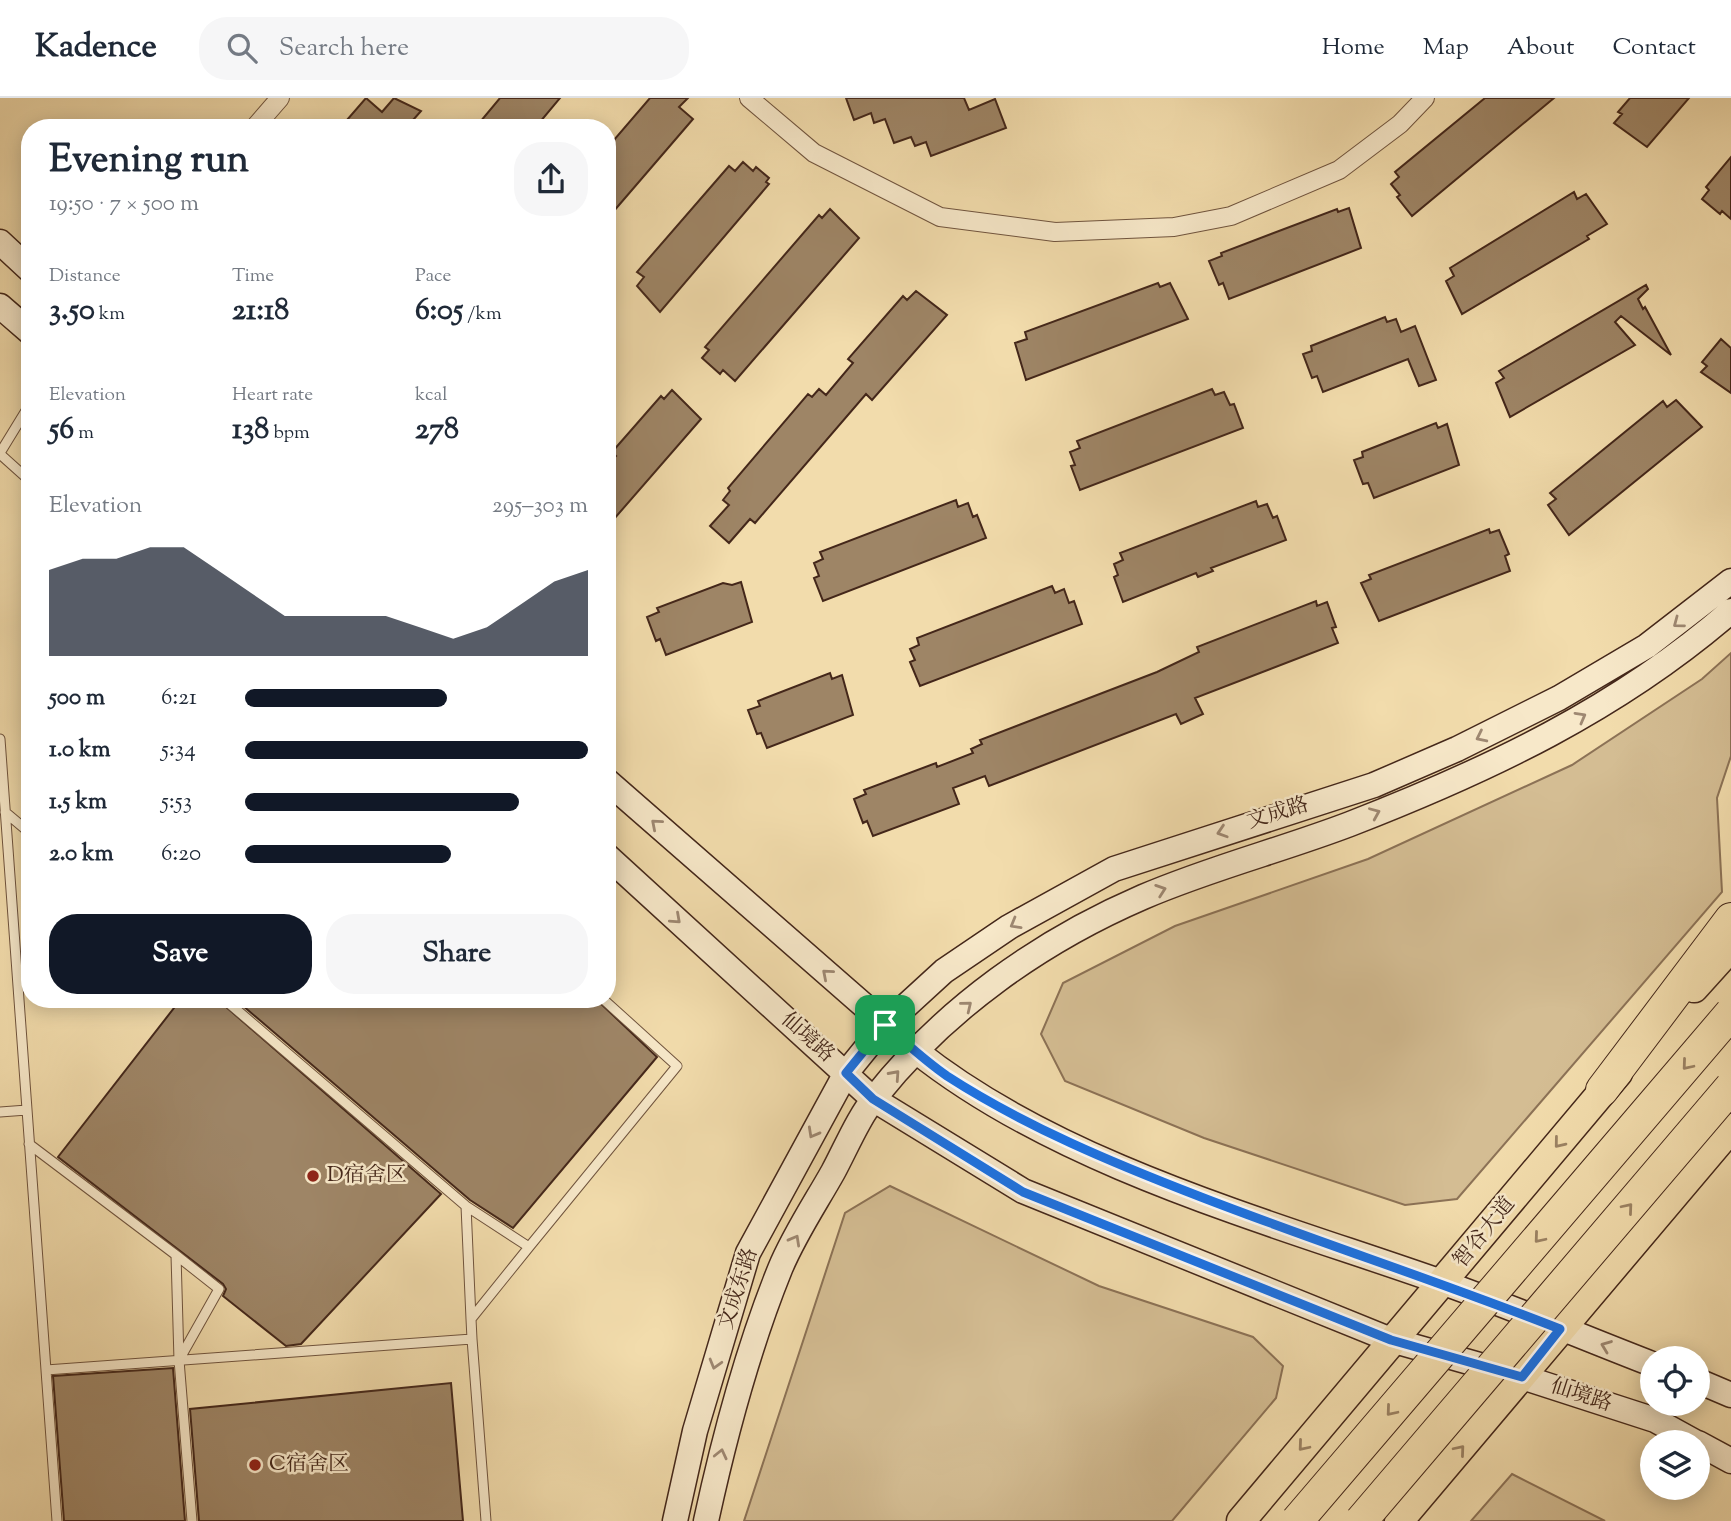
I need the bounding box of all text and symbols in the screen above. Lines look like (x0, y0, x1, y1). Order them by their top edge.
search box (199, 17, 689, 80)
text: Kadence (35, 24, 157, 72)
icon: search (223, 29, 261, 67)
text: Search here (279, 30, 409, 67)
text: Home (1322, 31, 1385, 65)
text: Map (1423, 31, 1469, 65)
text: About (1507, 31, 1574, 65)
text: Contact (1612, 31, 1696, 65)
text: Evening run (49, 135, 249, 189)
button: share (514, 142, 588, 216)
text: 19:50 · 7 × 500 m (49, 188, 199, 221)
text: Distance (49, 263, 121, 290)
text: Time (232, 263, 274, 290)
text: Pace (415, 263, 451, 290)
text: 3.50 (49, 290, 95, 333)
text: 21:18 (232, 290, 289, 333)
text: 6:05 (415, 290, 463, 333)
text: km (95, 301, 125, 328)
text: /km (463, 301, 502, 328)
text: Elevation (49, 382, 126, 409)
text: Heart rate (232, 382, 313, 409)
text: kcal (415, 382, 448, 409)
text: 56 (49, 409, 74, 452)
text: 138 (232, 409, 269, 452)
text: 278 (415, 409, 459, 452)
text: m (74, 420, 94, 447)
text: bpm (269, 420, 310, 447)
text: Elevation (49, 490, 142, 523)
text: 295–303 m (492, 490, 588, 523)
one-way arrow (1673, 615, 1686, 628)
text: 500 m (49, 682, 105, 715)
text: 6:21 (161, 682, 197, 715)
one-way arrow (1574, 712, 1587, 725)
one-way arrow (1476, 729, 1488, 743)
text: 1.0 km (49, 734, 111, 767)
text: 5:34 (161, 734, 196, 767)
text: 1.5 km (49, 786, 107, 819)
text: 5:53 (161, 786, 192, 819)
street label: 文成路 (1243, 790, 1313, 838)
one-way arrow (1368, 807, 1381, 821)
one-way arrow (652, 820, 665, 832)
one-way arrow (1216, 824, 1229, 838)
text: 2.0 km (49, 838, 114, 871)
text: 6:20 (161, 838, 201, 871)
one-way arrow (1155, 884, 1167, 898)
one-way arrow (668, 910, 681, 923)
button: Save (49, 914, 312, 994)
button: Share (326, 914, 588, 994)
one-way arrow (1009, 915, 1022, 928)
one-way arrow (823, 970, 836, 982)
pin (855, 995, 915, 1055)
one-way arrow (959, 1001, 971, 1014)
street label: 仙境路 (774, 1006, 840, 1070)
icon: arrive (866, 1006, 904, 1044)
one-way arrow (1683, 1057, 1695, 1070)
one-way arrow (886, 1070, 899, 1083)
one-way arrow (808, 1126, 821, 1138)
one-way arrow (1555, 1134, 1567, 1147)
place label: D宿舍区 (327, 1161, 407, 1191)
marker: D宿舍区 (305, 1168, 321, 1184)
street label: 智谷大道 (1447, 1191, 1523, 1275)
one-way arrow (1620, 1203, 1632, 1216)
one-way arrow (1535, 1230, 1547, 1243)
one-way arrow (787, 1235, 800, 1247)
street label: 文成东路 (712, 1244, 766, 1334)
one-way arrow (1601, 1341, 1613, 1355)
map controls (1640, 1346, 1710, 1500)
button: locate (1640, 1346, 1710, 1416)
one-way arrow (709, 1357, 724, 1369)
street label: 仙境路 (1546, 1372, 1616, 1420)
one-way arrow (1387, 1403, 1399, 1416)
button: layers (1640, 1430, 1710, 1500)
one-way arrow (1299, 1438, 1311, 1451)
one-way arrow (1452, 1446, 1464, 1459)
one-way arrow (712, 1448, 727, 1460)
place label: C宿舍区 (269, 1450, 349, 1480)
marker: C宿舍区 (247, 1457, 263, 1473)

